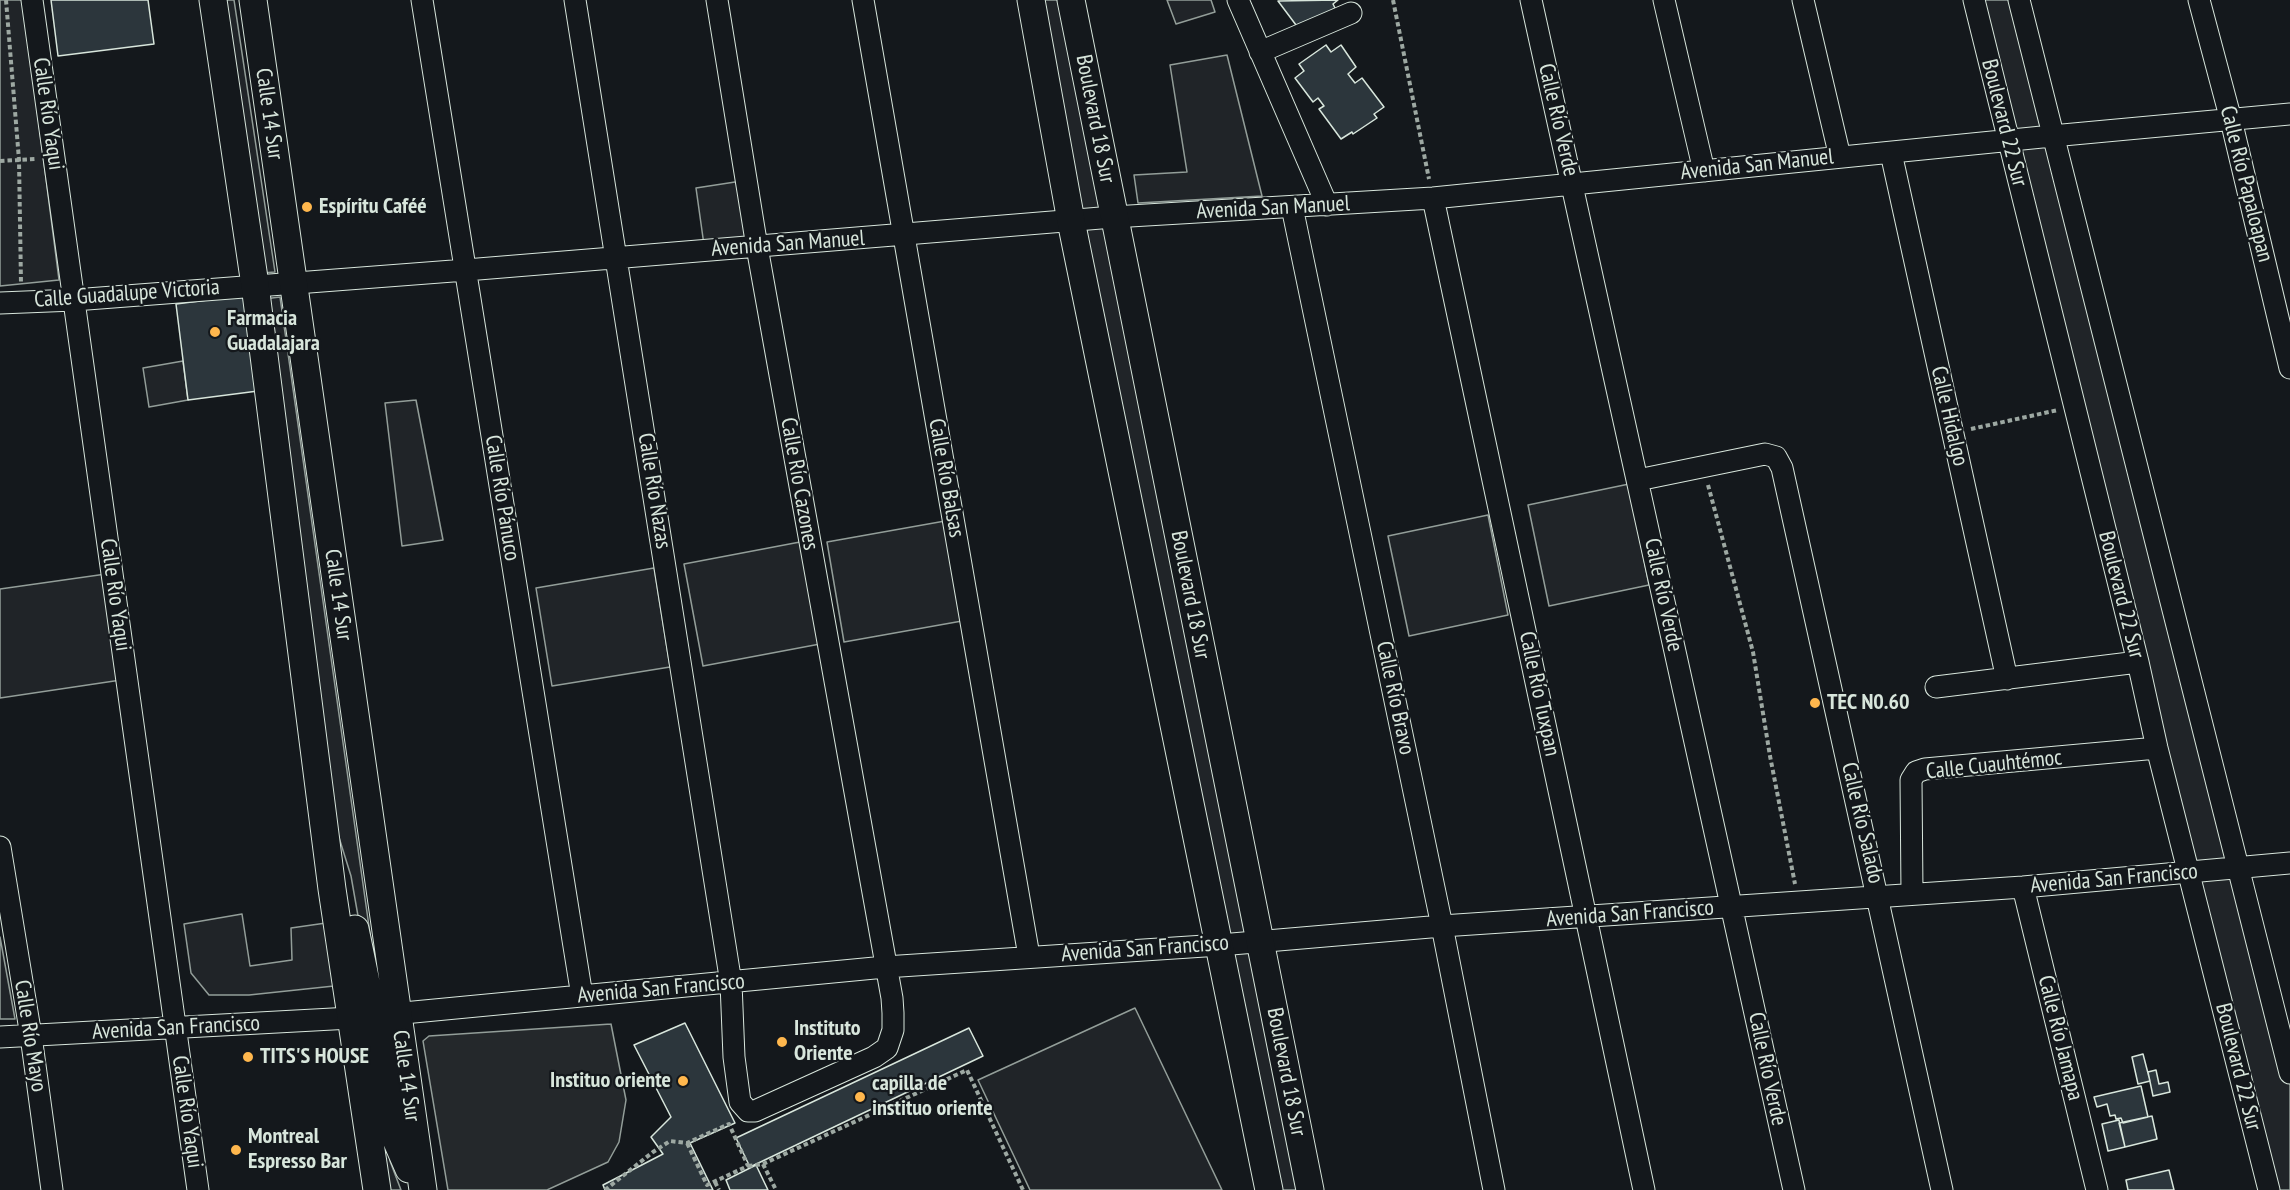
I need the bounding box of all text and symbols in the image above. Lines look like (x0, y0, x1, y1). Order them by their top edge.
street label: Boulevard 18 Sur (1070, 53, 1120, 185)
street label: Calle Río Yaqui (27, 56, 69, 172)
street label: Boulevard 22 Sur (1975, 57, 2033, 189)
street label: Calle Río Verde (1532, 61, 1584, 179)
street label: Calle 14 Sur (250, 67, 288, 161)
street label: Calle Río Papaloapan (2214, 103, 2278, 265)
street label: Avenida San Manuel (1679, 144, 1835, 186)
street label: Avenida San Manuel (1196, 191, 1350, 225)
place label: Espíritu Caféé (319, 194, 427, 220)
marker: Espíritu Caféé (300, 200, 314, 214)
street label: Avenida San Manuel (710, 225, 866, 263)
street label: Calle Guadalupe Victoria (33, 274, 221, 314)
place label: Farmacia Guadalajara (227, 306, 320, 358)
marker: Farmacia Guadalajara (208, 325, 222, 339)
street label: Calle Hidalgo (1925, 364, 1973, 468)
street label: Calle Río Cazones (774, 416, 824, 552)
street label: Calle Río Balsas (923, 417, 969, 539)
street label: Calle Río Nazas (632, 431, 676, 551)
street label: Calle Río Pánuco (479, 433, 525, 563)
street label: Boulevard 18 Sur (1165, 529, 1215, 661)
street label: Boulevard 22 Sur (2092, 529, 2150, 661)
street label: Calle Río Verde (1638, 536, 1688, 654)
street label: Calle Río Yaqui (94, 537, 136, 653)
street label: Calle 14 Sur (319, 548, 357, 642)
street label: Calle Río Tuxpan (1513, 629, 1565, 759)
street label: Calle Río Bravo (1370, 639, 1420, 757)
place label: TEC N0.60 (1827, 690, 1910, 716)
marker: TEC N0.60 (1808, 696, 1822, 710)
street label: Calle Cuauhtémoc (1925, 745, 2063, 785)
street label: Calle Río Salado (1835, 760, 1889, 886)
street label: Avenida San Francisco (2029, 859, 2199, 899)
street label: Avenida San Francisco (1545, 895, 1715, 933)
street label: Avenida San Francisco (1060, 930, 1230, 968)
street label: Avenida San Francisco (576, 969, 746, 1009)
street label: Calle Río Jamapa (2032, 973, 2088, 1103)
street label: Calle Río Mayo (8, 978, 52, 1094)
street label: Boulevard 22 Sur (2209, 1001, 2267, 1133)
street label: Boulevard 18 Sur (1261, 1006, 1311, 1138)
street label: Avenida San Francisco (91, 1010, 261, 1046)
street label: Calle Río Verde (1742, 1010, 1792, 1128)
place label: Instituto Oriente (794, 1016, 861, 1068)
street label: Calle 14 Sur (387, 1029, 425, 1123)
marker: Instituto Oriente (775, 1035, 789, 1049)
place label: TITS'S HOUSE (260, 1044, 369, 1070)
marker: TITS'S HOUSE (241, 1050, 255, 1064)
street label: Calle Río Yaqui (166, 1054, 208, 1170)
place label: Instituo oriente (550, 1068, 671, 1094)
place label: capilla de instituo oriente (872, 1071, 993, 1122)
marker: Instituo oriente (676, 1074, 690, 1088)
marker: capilla de instituo oriente (853, 1090, 867, 1104)
place label: Montreal Espresso Bar (248, 1124, 347, 1176)
marker: Montreal Espresso Bar (229, 1143, 243, 1157)

